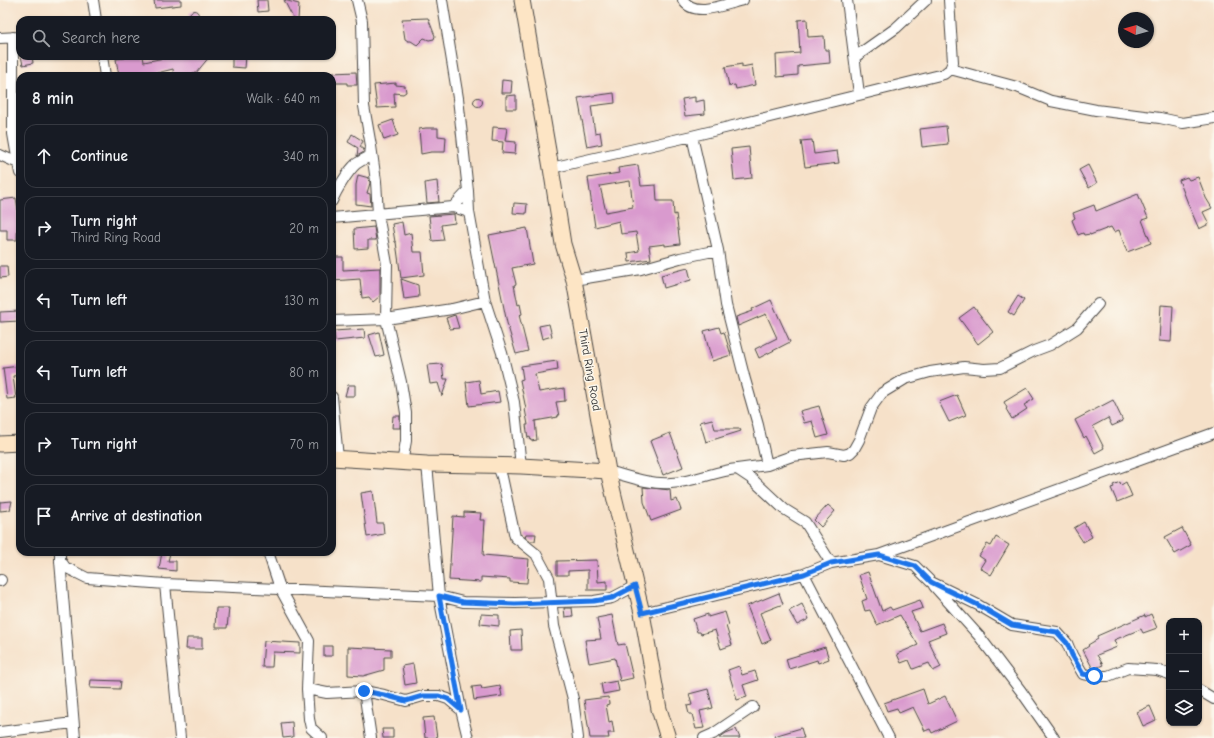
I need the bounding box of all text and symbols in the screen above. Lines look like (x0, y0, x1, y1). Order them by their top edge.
north arrow (1118, 12, 1154, 48)
search box (16, 16, 336, 60)
icon: search (30, 27, 52, 49)
text: Search here (62, 29, 140, 47)
text: 8 min (32, 89, 74, 108)
text: Walk · 640 m (246, 91, 320, 106)
icon: ahead (33, 145, 55, 167)
text: Continue (71, 147, 128, 165)
text: 340 m (283, 149, 319, 164)
text: Turn right (71, 212, 137, 230)
icon: right (33, 217, 55, 239)
text: 20 m (289, 221, 319, 236)
text: Third Ring Road (71, 230, 161, 245)
icon: left (33, 289, 55, 311)
text: Turn left (71, 291, 127, 309)
text: 130 m (284, 293, 319, 308)
street label: Third Ring Road (576, 328, 604, 412)
icon: left (33, 361, 55, 383)
text: Turn left (71, 363, 127, 381)
text: 80 m (289, 365, 319, 380)
icon: right (33, 433, 55, 455)
text: Turn right (71, 435, 137, 453)
text: 70 m (290, 437, 319, 452)
icon: arrive (33, 505, 55, 527)
text: Arrive at destination (71, 507, 202, 525)
map controls (1166, 618, 1202, 726)
button: + (1166, 618, 1202, 654)
button: − (1166, 654, 1202, 690)
route start (1085, 667, 1103, 685)
route end (355, 682, 373, 700)
button: layers (1166, 690, 1202, 726)

